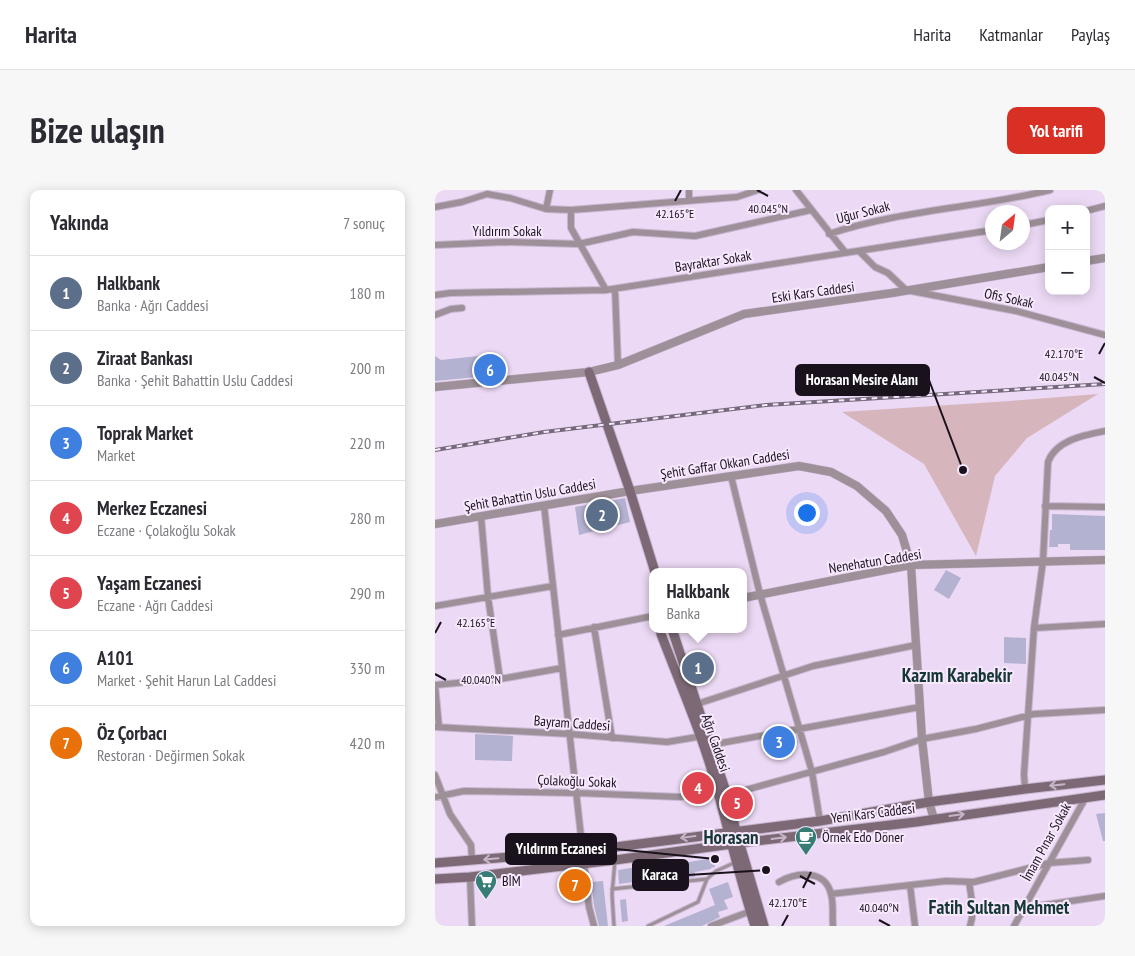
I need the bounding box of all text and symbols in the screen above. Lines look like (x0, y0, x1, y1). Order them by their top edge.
text: Harita (25, 19, 77, 50)
text: Harita (913, 23, 951, 46)
text: Katmanlar (979, 23, 1043, 46)
text: Paylaş (1071, 23, 1110, 46)
text: Bize ulaşın (30, 107, 165, 153)
button: Yol tarifi (1007, 107, 1105, 154)
street label: Uğur Sokak (834, 197, 892, 227)
text: 40.045°N (748, 201, 788, 216)
north arrow (985, 205, 1030, 250)
map controls (1045, 205, 1090, 295)
button: + (1045, 205, 1090, 250)
text: 42.165°E (656, 206, 694, 221)
text: Yakında (50, 209, 109, 236)
text: 7 sonuç (343, 213, 385, 233)
street label: Yıldırım Sokak (472, 222, 542, 240)
street label: Bayraktar Sokak (674, 246, 753, 276)
button: − (1045, 250, 1090, 295)
text: Halkbank (97, 271, 160, 295)
street label: Eski Kars Caddesi (770, 277, 856, 307)
text: 1 (62, 283, 70, 303)
text: 180 m (350, 283, 385, 303)
street label: Ofis Sokak (983, 284, 1036, 312)
text: Banka · Ağrı Caddesi (97, 295, 209, 315)
text: Ziraat Bankası (97, 346, 193, 370)
text: 42.170°E (1045, 346, 1083, 361)
pin: 6 (474, 351, 506, 389)
text: 2 (62, 358, 70, 378)
text: 200 m (350, 358, 385, 378)
callout: Horasan Mesire Alanı (796, 365, 929, 395)
text: 40.045°N (1039, 369, 1079, 384)
text: Banka · Şehit Bahattin Uslu Caddesi (97, 370, 293, 390)
text: Horasan Mesire Alanı (806, 370, 918, 389)
text: Toprak Market (97, 421, 193, 445)
text: 3 (62, 433, 70, 453)
text: 220 m (350, 433, 385, 453)
text: Market (97, 445, 135, 465)
street label: Şehit Gaffar Okkan Caddesi (659, 445, 791, 483)
street label: Şehit Bahattin Uslu Caddesi (463, 475, 597, 515)
text: Merkez Eczanesi (97, 496, 207, 520)
pin: 2 (586, 496, 618, 534)
your location (794, 500, 820, 526)
text: 4 (62, 508, 70, 528)
text: 280 m (350, 508, 385, 528)
text: Eczane · Çolakoğlu Sokak (97, 520, 236, 540)
street label: Nenehatun Caddesi (827, 545, 923, 577)
popup (649, 568, 747, 633)
text: Yaşam Eczanesi (97, 571, 202, 595)
text: Halkbank (666, 579, 730, 603)
text: 5 (62, 583, 70, 603)
text: 290 m (350, 583, 385, 603)
text: Eczane · Ağrı Caddesi (97, 595, 213, 615)
text: Banka (666, 603, 700, 623)
text: 42.165°E (457, 615, 495, 630)
text: A101 (97, 646, 134, 670)
pin: 1 (682, 649, 714, 687)
text: 6 (62, 658, 70, 678)
text: 330 m (350, 658, 385, 678)
district label: Kazım Karabekir (902, 663, 1013, 687)
text: Market · Şehit Harun Lal Caddesi (97, 670, 277, 690)
text: 40.040°N (461, 672, 501, 687)
street label: Bayram Caddesi (533, 711, 611, 735)
street label: Ağrı Caddesi (698, 712, 734, 774)
text: Öz Çorbacı (97, 721, 167, 745)
pin: 3 (763, 723, 795, 761)
text: 7 (62, 733, 70, 753)
text: 420 m (350, 733, 385, 753)
text: Restoran · Değirmen Sokak (97, 745, 245, 765)
pin: 4 (682, 769, 714, 807)
street label: Çolakoğlu Sokak (537, 771, 617, 791)
one-way arrow (1049, 780, 1065, 790)
pin: 5 (721, 784, 753, 822)
street label: Yeni Kars Caddesi (830, 799, 916, 827)
street label: İmam Pınar Sokak (1017, 799, 1075, 884)
one-way arrow (949, 810, 965, 820)
district label: Horasan (703, 825, 759, 849)
cafe icon: Örnek Edo Döner (794, 825, 818, 856)
place label: Örnek Edo Döner (822, 828, 904, 846)
one-way arrow (680, 832, 696, 842)
one-way arrow (770, 833, 786, 843)
callout: Yıldırım Eczanesi (506, 834, 616, 864)
text: Yıldırım Eczanesi (515, 839, 606, 858)
one-way arrow (484, 854, 500, 863)
callout: Karaca (633, 860, 688, 890)
text: Karaca (642, 865, 678, 884)
pin: 7 (559, 866, 591, 904)
supermarket icon: BİM (474, 869, 498, 900)
place label: BİM (502, 872, 521, 890)
text: 42.170°E (769, 895, 807, 910)
district label: Fatih Sultan Mehmet (929, 895, 1070, 919)
text: 40.040°N (859, 900, 899, 915)

